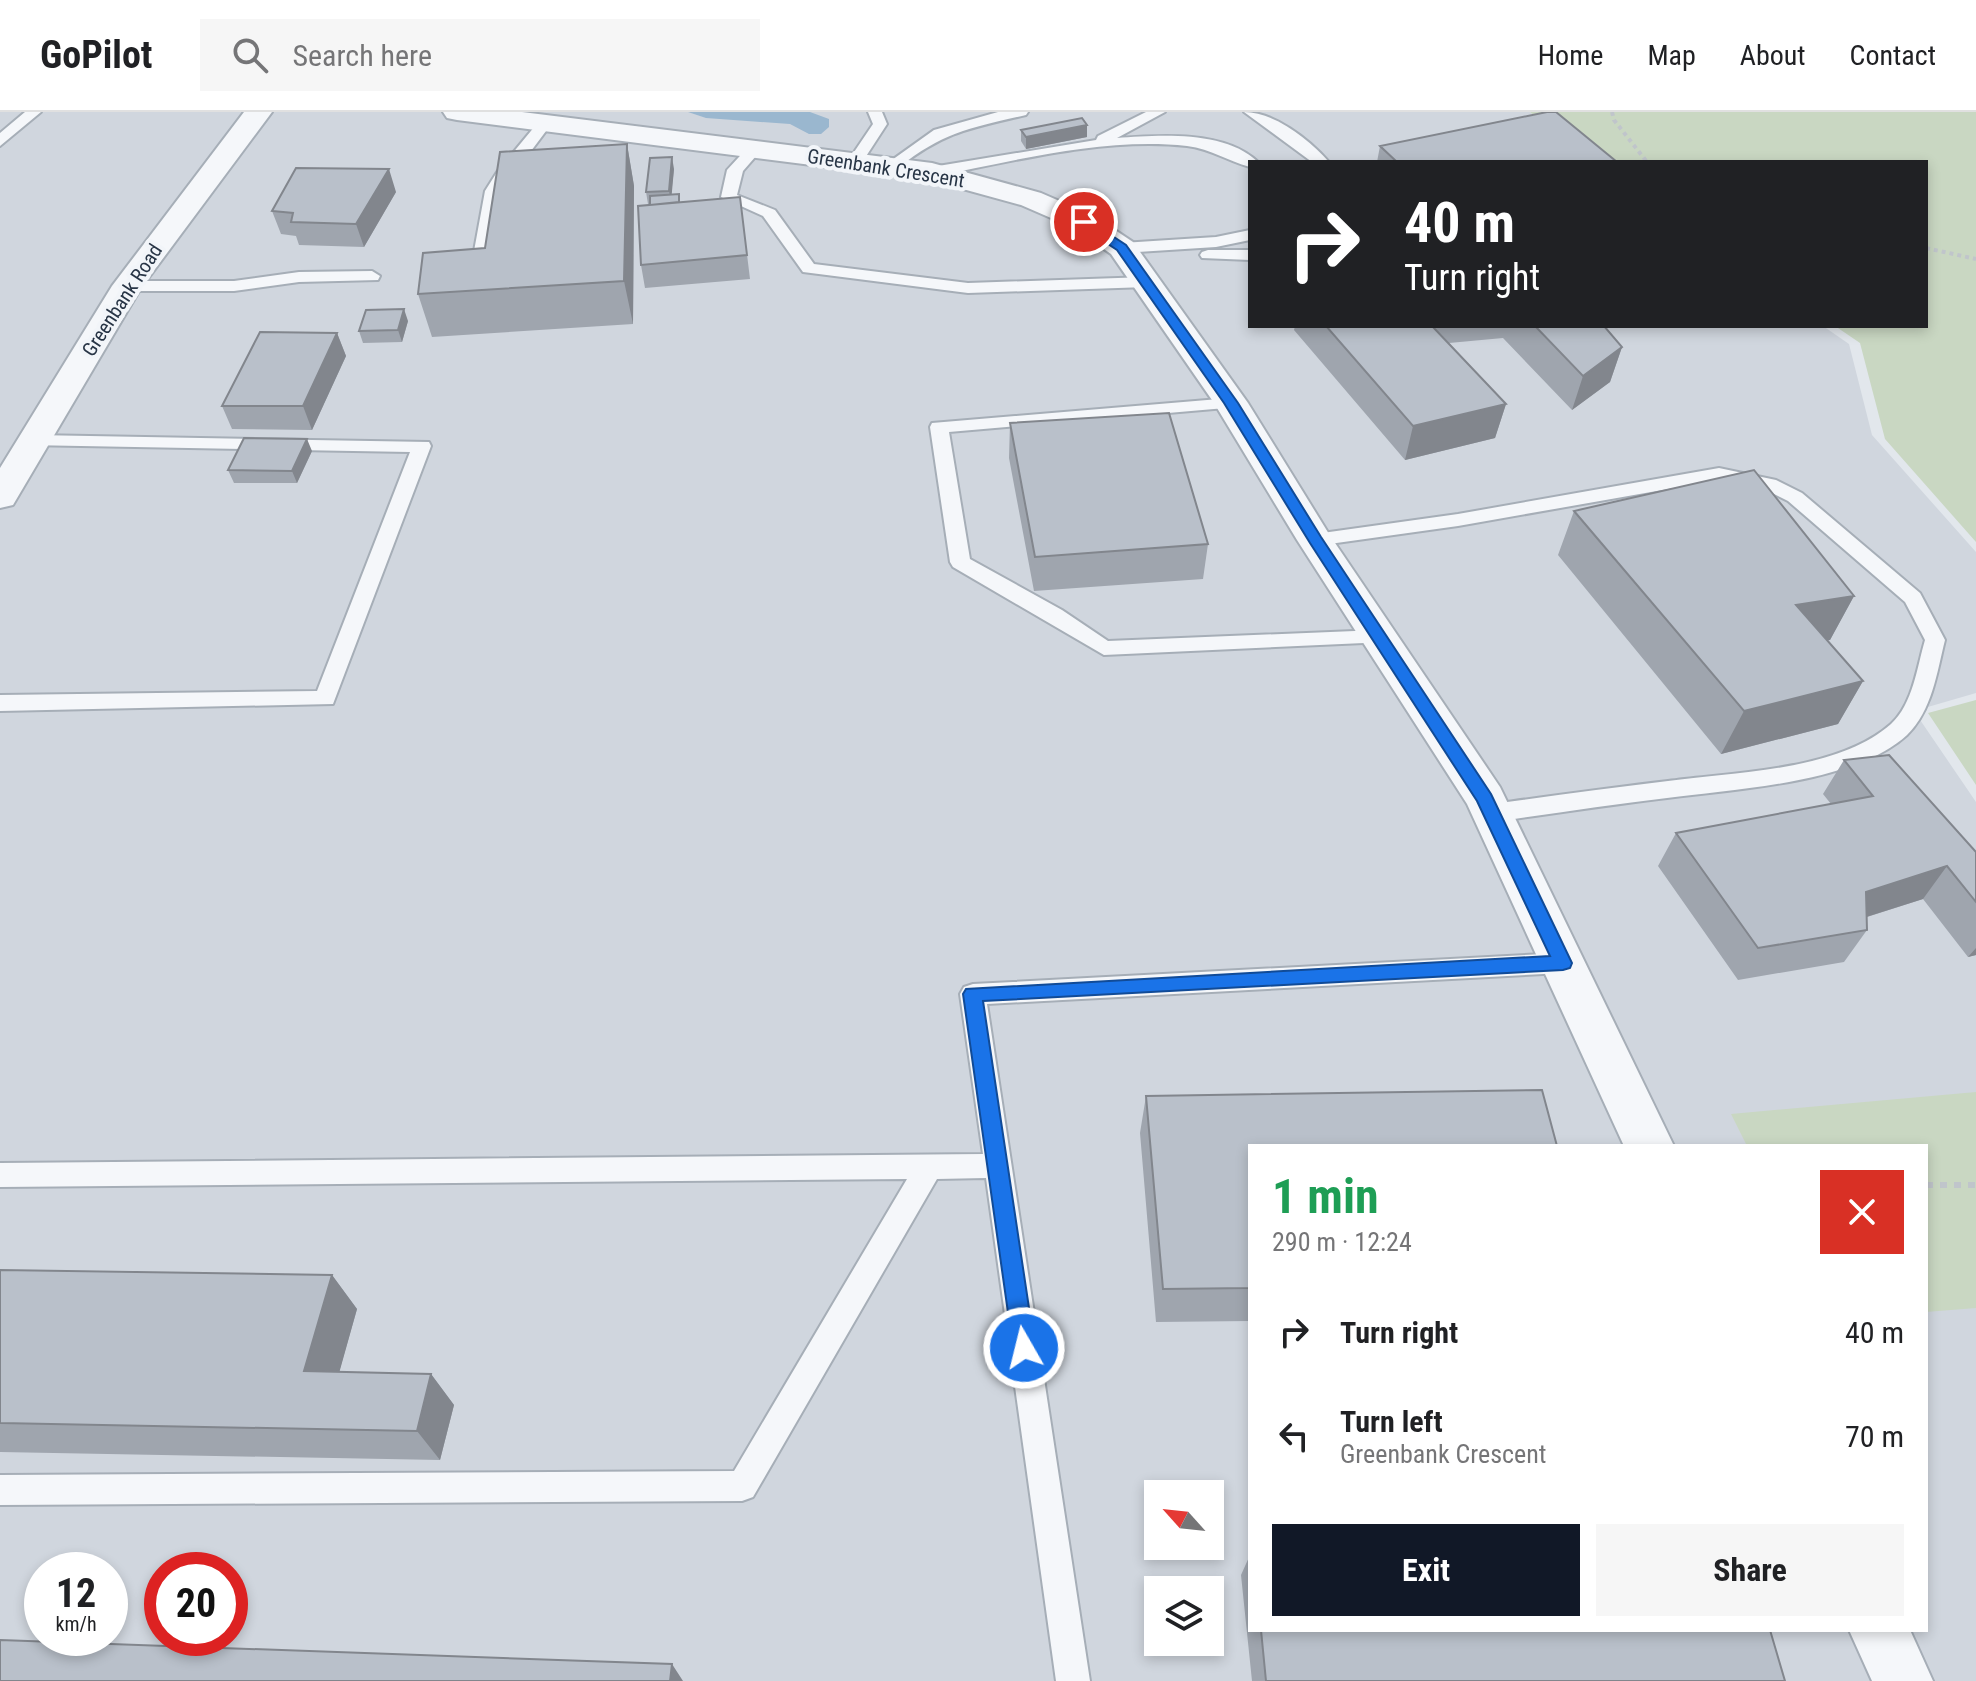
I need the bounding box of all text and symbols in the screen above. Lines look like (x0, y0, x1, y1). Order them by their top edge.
search box (200, 19, 760, 91)
text: GoPilot (40, 33, 152, 77)
icon: search (228, 33, 272, 77)
text: Search here (292, 38, 432, 73)
text: Home (1538, 39, 1603, 72)
text: Map (1647, 39, 1696, 72)
text: About (1740, 39, 1806, 72)
text: Contact (1850, 39, 1936, 72)
street label: Greenbank Crescent (806, 144, 966, 192)
pin (1050, 188, 1118, 256)
text: 40 m (1404, 190, 1515, 256)
icon: right (1272, 192, 1376, 296)
icon: arrive (1062, 200, 1106, 244)
street label: Greenbank Road (77, 239, 167, 361)
text: Turn right (1404, 257, 1540, 299)
text: 1 min (1272, 1168, 1379, 1225)
button: close (1820, 1170, 1904, 1254)
text: 290 m · 12:24 (1272, 1227, 1412, 1257)
position arrow (982, 1306, 1066, 1390)
icon: right (1272, 1310, 1316, 1354)
text: Turn right (1340, 1315, 1458, 1350)
text: 40 m (1845, 1315, 1904, 1350)
text: Turn left (1340, 1404, 1443, 1439)
icon: left (1272, 1414, 1316, 1458)
text: 70 m (1845, 1419, 1904, 1454)
text: Greenbank Crescent (1340, 1439, 1547, 1469)
north arrow (1144, 1480, 1224, 1560)
map controls (1144, 1480, 1224, 1656)
button: Exit (1272, 1524, 1580, 1616)
button: Share (1596, 1524, 1904, 1616)
speed limit sign: 20 (144, 1552, 248, 1656)
text: 12 (56, 1570, 96, 1617)
button: layers (1144, 1576, 1224, 1656)
text: km/h (55, 1612, 97, 1636)

